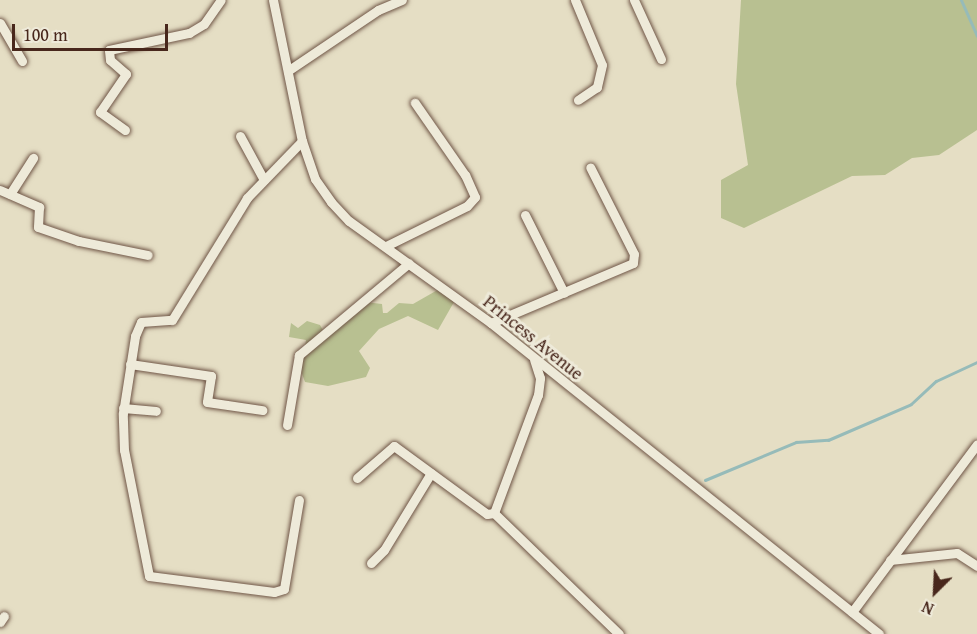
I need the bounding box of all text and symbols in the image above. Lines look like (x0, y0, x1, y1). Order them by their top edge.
scale bar (15, 12, 171, 50)
text: 100 m (23, 21, 68, 48)
street label: Princess Avenue (479, 291, 587, 385)
north arrow (905, 562, 965, 622)
text: N (918, 595, 937, 622)

